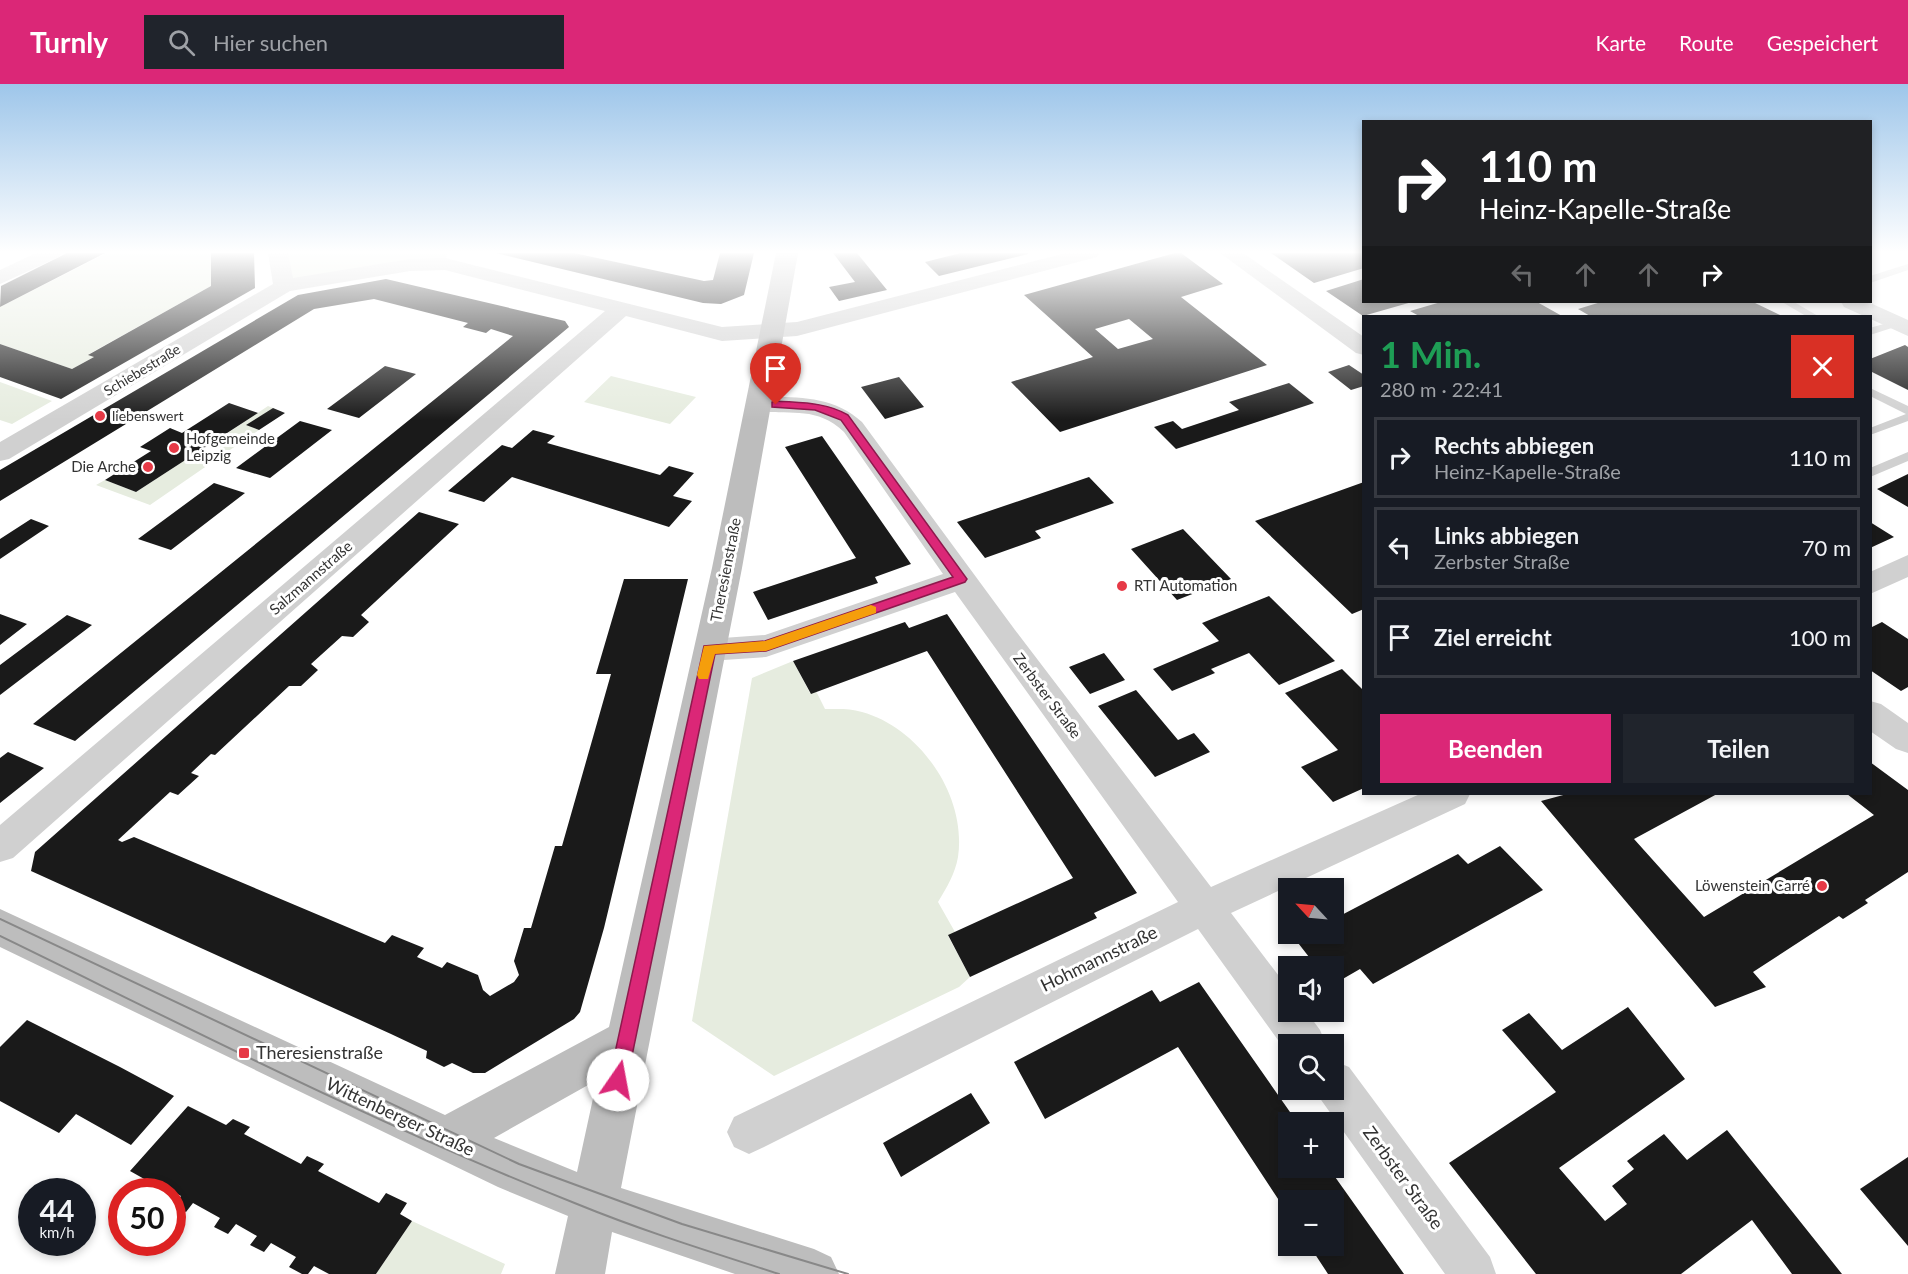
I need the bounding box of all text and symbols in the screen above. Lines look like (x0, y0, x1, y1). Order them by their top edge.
search box (144, 15, 564, 69)
text: Turnly (30, 25, 108, 59)
icon: search (165, 26, 198, 59)
text: Hier suchen (213, 29, 328, 56)
text: Karte (1596, 30, 1646, 55)
text: Route (1679, 30, 1734, 55)
text: Gespeichert (1767, 30, 1878, 55)
text: 110 m (1479, 141, 1597, 191)
icon: right (1380, 144, 1458, 222)
text: Heinz-Kapelle-Straße (1479, 192, 1731, 225)
icon: left (1506, 258, 1539, 291)
icon: ahead (1569, 258, 1602, 291)
icon: ahead (1632, 258, 1665, 291)
icon: right (1695, 258, 1728, 291)
text: 1 Min. (1380, 332, 1481, 376)
button: close (1791, 335, 1854, 398)
street label: Schiebestraße (100, 340, 183, 399)
pin (750, 343, 801, 405)
icon: arrive (759, 352, 792, 385)
text: 280 m · 22:41 (1380, 377, 1503, 401)
place label: liebenswert (112, 407, 184, 424)
marker: liebenswert (93, 409, 107, 423)
place label: Hofgemeinde Leipzig (186, 429, 275, 464)
text: Rechts abbiegen (1434, 432, 1594, 459)
marker: Hofgemeinde Leipzig (167, 441, 181, 455)
icon: right (1383, 441, 1416, 474)
text: 110 m (1789, 444, 1851, 471)
place label: Die Arche (71, 457, 136, 475)
text: Heinz-Kapelle-Straße (1434, 459, 1621, 483)
marker: Die Arche (141, 460, 155, 474)
street label: Theresienstraße (706, 516, 744, 623)
text: Links abbiegen (1434, 522, 1579, 549)
icon: left (1383, 531, 1416, 564)
text: 70 m (1802, 534, 1851, 561)
street label: Salzmannstraße (265, 536, 355, 618)
text: Zerbster Straße (1434, 549, 1570, 573)
place label: RTI Automation (1134, 576, 1237, 594)
marker: RTI Automation (1115, 579, 1129, 593)
icon: arrive (1383, 621, 1416, 654)
text: Ziel erreicht (1434, 624, 1552, 651)
text: 100 m (1789, 624, 1851, 651)
street label: Zerbster Straße (1010, 649, 1086, 742)
button: Beenden (1380, 714, 1611, 783)
button: Teilen (1623, 714, 1854, 783)
place label: Löwenstein Carré (1695, 876, 1810, 894)
north arrow (1278, 878, 1344, 944)
map controls (1278, 878, 1344, 1256)
marker: Löwenstein Carré (1815, 879, 1829, 893)
street label: Hohmannstraße (1037, 920, 1161, 996)
button: sound (1278, 956, 1344, 1022)
button: search (1278, 1034, 1344, 1100)
place label: Theresienstraße (256, 1041, 383, 1063)
marker: Theresienstraße (237, 1046, 251, 1060)
position arrow (586, 1048, 650, 1112)
street label: Wittenberger Straße (323, 1072, 478, 1160)
button: + (1278, 1112, 1344, 1178)
street label: Zerbster Straße (1359, 1122, 1449, 1233)
speed limit sign: 50 (108, 1178, 186, 1256)
button: − (1278, 1190, 1344, 1256)
text: 44 (40, 1192, 74, 1228)
text: km/h (39, 1223, 75, 1241)

